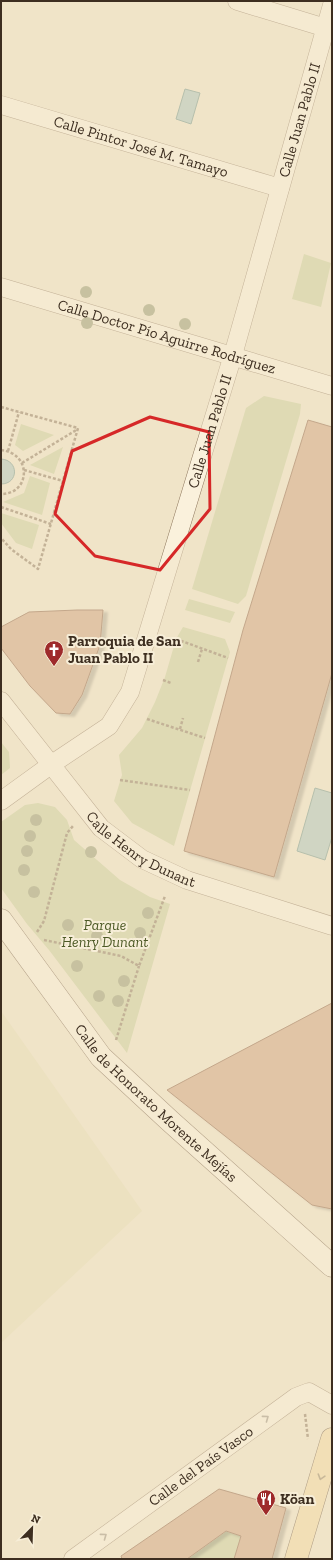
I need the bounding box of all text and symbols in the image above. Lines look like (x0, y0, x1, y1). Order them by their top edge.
street label: Calle Juan Pablo II (275, 61, 324, 179)
street label: Calle Pintor José M. Tamayo (51, 112, 231, 181)
street label: Calle Doctor Pío Aguirre Rodríguez (56, 295, 278, 378)
street label: Calle Juan Pablo II (184, 372, 236, 490)
place label: Parroquia de San Juan Pablo II (68, 632, 181, 667)
church icon: Parroquia de San Juan Pablo II (43, 639, 65, 667)
street label: Calle Henry Dunant (82, 808, 198, 891)
park label: Parque Henry Dunant (61, 916, 149, 951)
street label: Calle de Honorato Morente Mejías (71, 1021, 241, 1186)
one-way arrow (261, 1416, 268, 1423)
street label: Calle del País Vasco (145, 1422, 257, 1510)
one-way arrow (317, 1473, 326, 1480)
restaurant icon: Köan (255, 1488, 277, 1516)
place label: Köan (280, 1490, 314, 1508)
north arrow (12, 1508, 52, 1548)
text: N (29, 1512, 43, 1527)
one-way arrow (100, 1533, 107, 1541)

